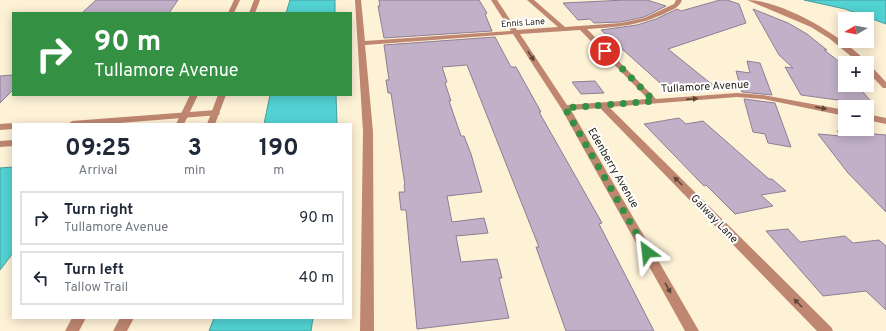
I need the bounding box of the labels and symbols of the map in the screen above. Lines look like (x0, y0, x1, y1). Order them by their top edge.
north arrow (838, 12, 874, 48)
street label: Ennis Lane (501, 16, 546, 30)
pin (588, 34, 622, 68)
one-way arrow (527, 50, 535, 61)
street label: Tullamore Avenue (661, 78, 750, 96)
one-way arrow (686, 95, 698, 102)
one-way arrow (815, 106, 827, 112)
street label: Edenberry Avenue (584, 125, 642, 211)
one-way arrow (673, 176, 682, 186)
street label: Galway Lane (687, 192, 741, 246)
position arrow (626, 231, 668, 273)
one-way arrow (664, 282, 671, 294)
one-way arrow (793, 298, 803, 308)

